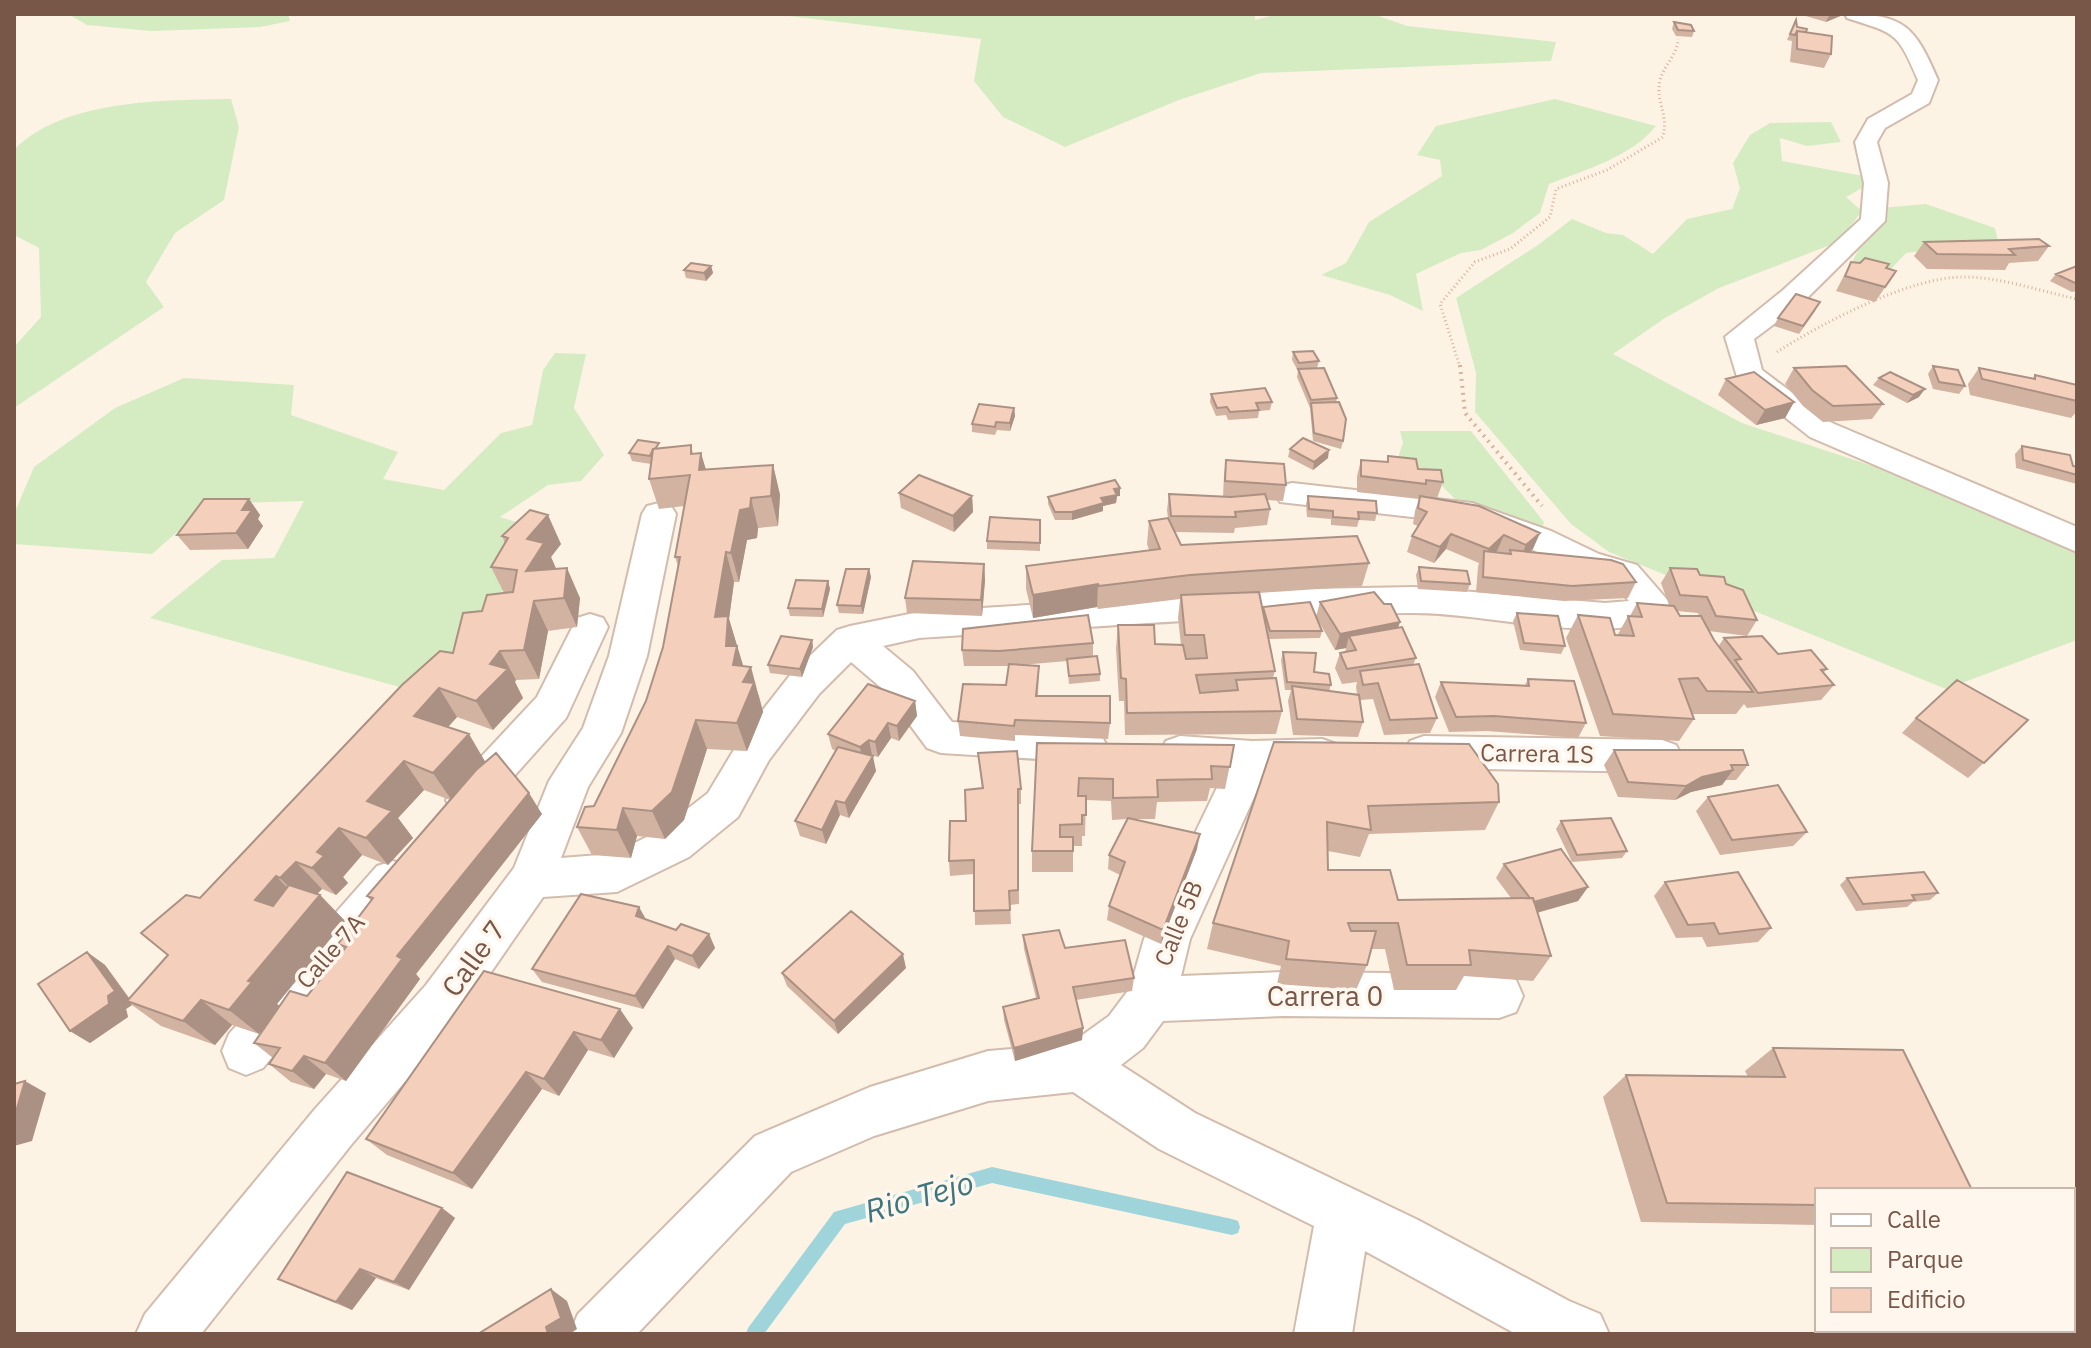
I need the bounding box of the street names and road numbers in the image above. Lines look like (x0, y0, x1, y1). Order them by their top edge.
street label: Carrera 1S (1480, 736, 1594, 770)
street label: Calle 5B (1146, 875, 1210, 971)
street label: Calle 7A (289, 907, 371, 995)
street label: Calle 7 (433, 912, 513, 1004)
street label: Carrera 0 (1267, 977, 1383, 1014)

